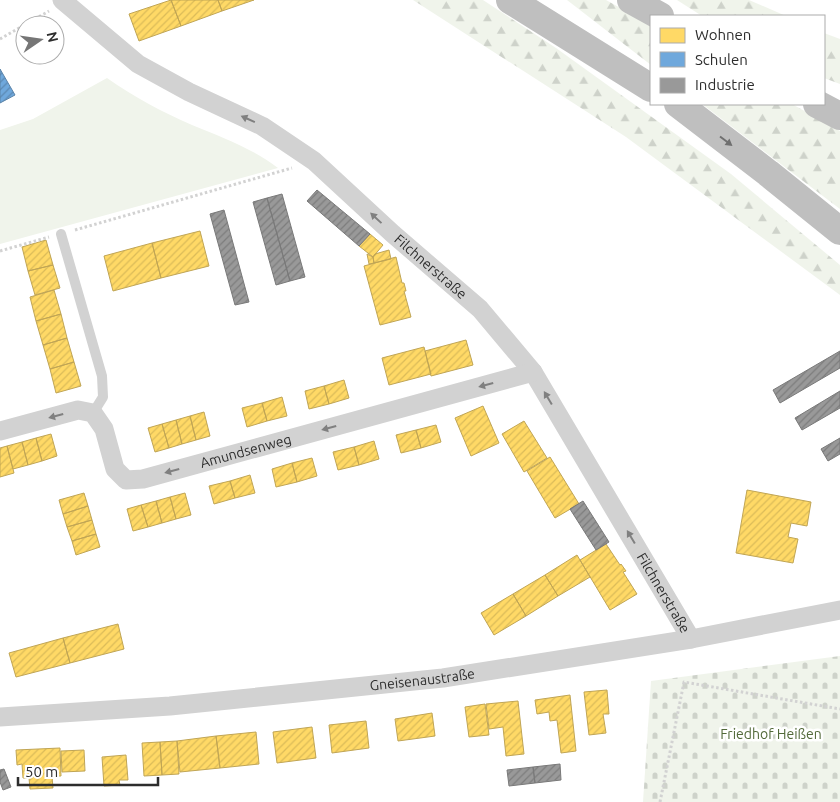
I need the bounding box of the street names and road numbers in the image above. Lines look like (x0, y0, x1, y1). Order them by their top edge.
street label: Filchnerstraße (391, 231, 470, 302)
street label: Amundsenweg (198, 431, 293, 471)
street label: Filchnerstraße (634, 550, 694, 636)
street label: Gneisenaustraße (369, 665, 476, 693)

